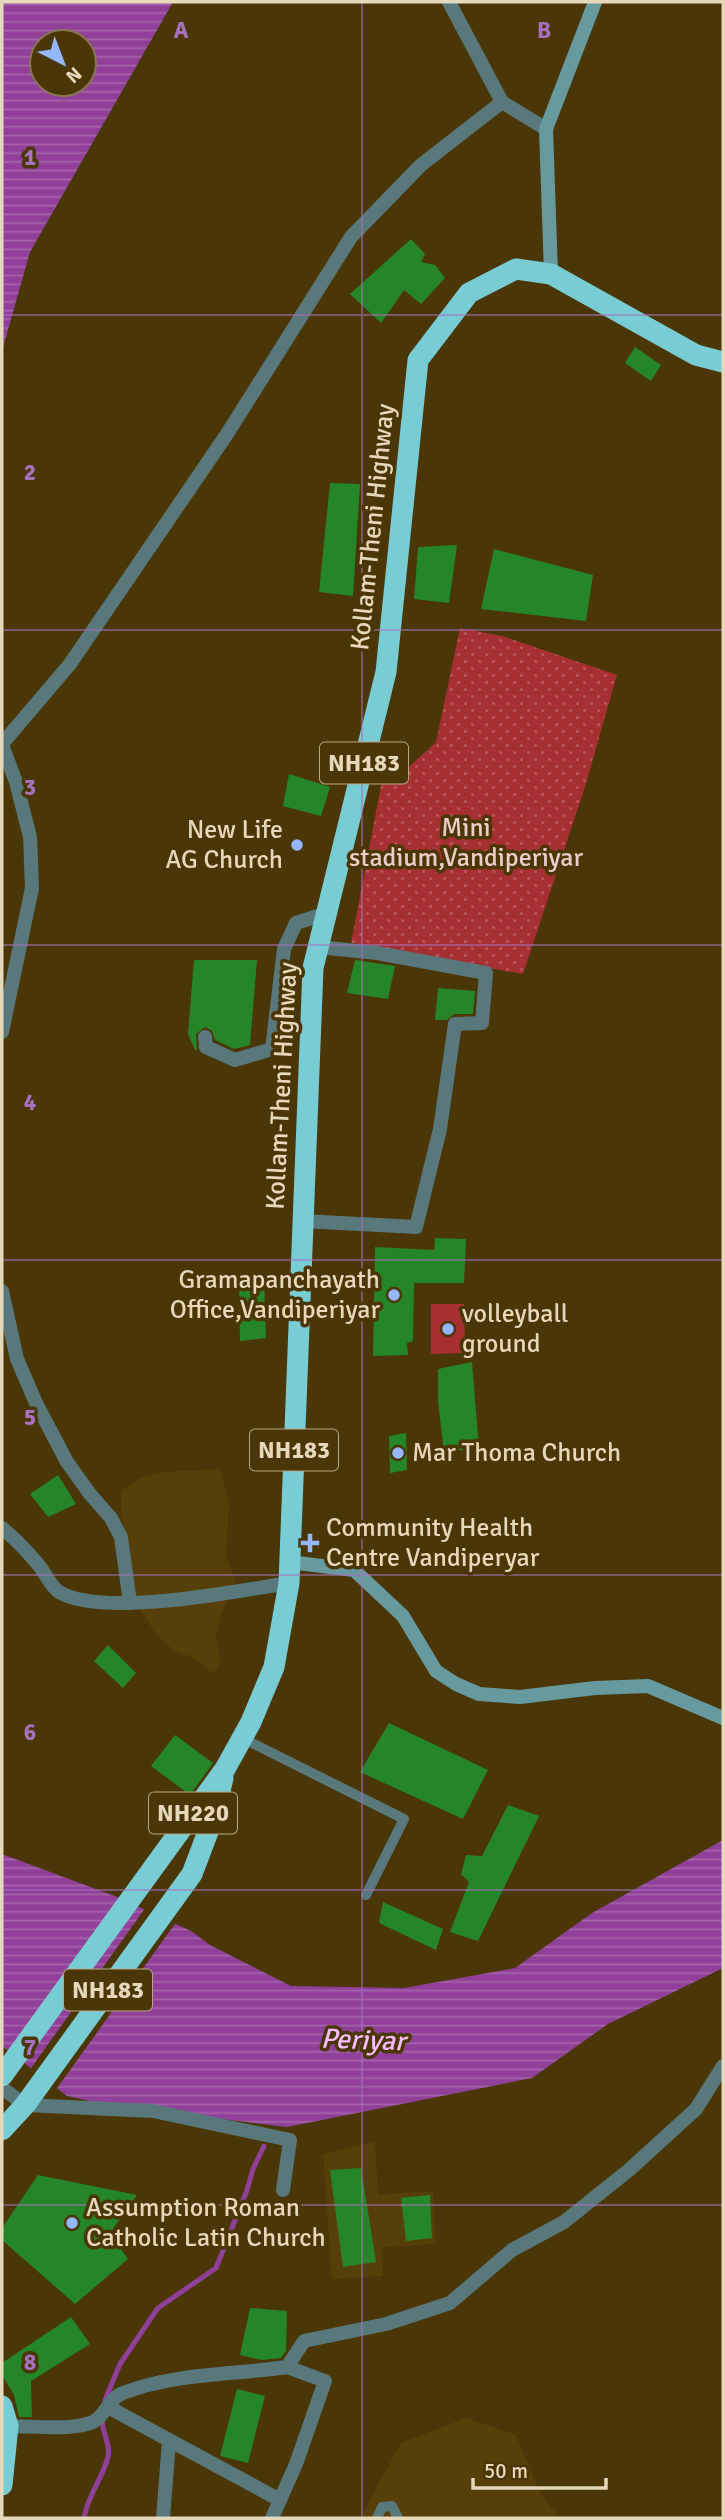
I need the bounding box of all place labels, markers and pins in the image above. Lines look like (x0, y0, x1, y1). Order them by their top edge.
place label: New Life AG Church (165, 814, 283, 876)
marker: New Life AG Church (289, 837, 305, 853)
place label: Gramapanchayath Office,Vandiperiyar (170, 1264, 380, 1326)
marker: Gramapanchayath Office,Vandiperiyar (386, 1287, 402, 1303)
place label: volleyball ground (462, 1298, 568, 1360)
marker: volleyball ground (440, 1321, 456, 1337)
place label: Mar Thoma Church (412, 1437, 621, 1469)
marker: Mar Thoma Church (390, 1445, 406, 1461)
place label: Community Health Centre Vandiperyar (326, 1512, 540, 1574)
marker: Community Health Centre Vandiperyar (300, 1533, 320, 1553)
place label: Assumption Roman Catholic Latin Church (86, 2192, 326, 2254)
marker: Assumption Roman Catholic Latin Church (64, 2215, 80, 2231)

